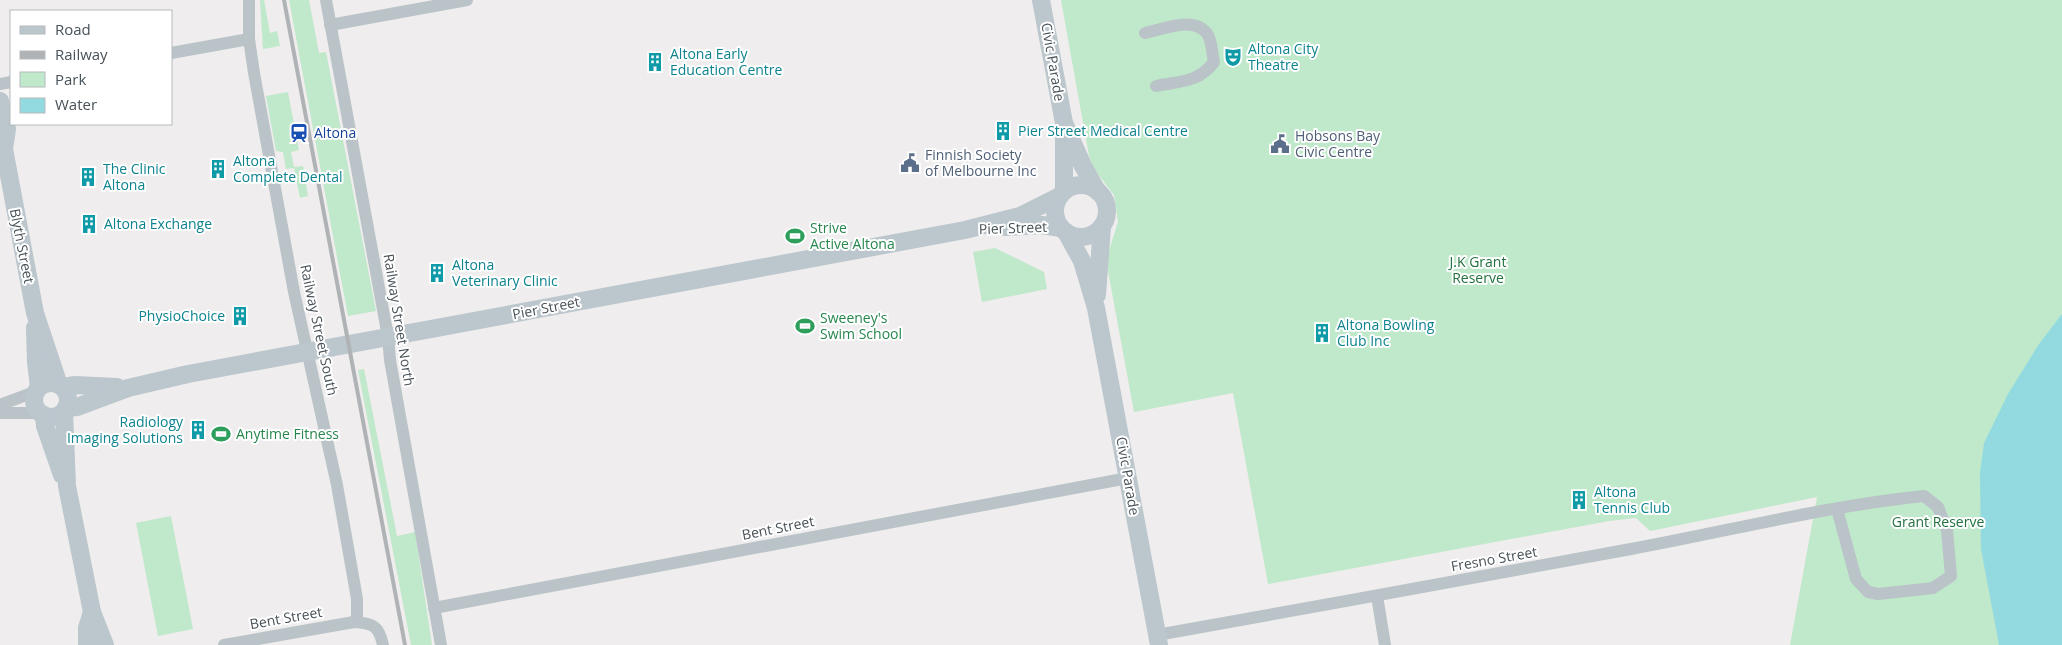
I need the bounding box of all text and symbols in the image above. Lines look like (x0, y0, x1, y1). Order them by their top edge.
legend (10, 10, 172, 125)
text: Road (55, 19, 91, 39)
street label: Civic Parade (1037, 21, 1070, 103)
place label: Altona City Theatre (1248, 39, 1319, 74)
text: Railway (55, 44, 108, 64)
place label: Altona Early Education Centre (670, 44, 783, 79)
theatre icon: Altona City Theatre (1222, 46, 1244, 68)
building icon: Altona Early Education Centre (644, 51, 666, 73)
text: Park (55, 69, 86, 89)
text: Water (55, 94, 97, 114)
building icon: Pier Street Medical Centre (992, 120, 1014, 142)
place label: Pier Street Medical Centre (1018, 121, 1188, 140)
station icon: Altona (288, 122, 310, 144)
place label: Altona (314, 123, 356, 142)
place label: Hobsons Bay Civic Centre (1295, 126, 1381, 161)
public building icon: Hobsons Bay Civic Centre (1269, 133, 1291, 155)
place label: Finnish Society of Melbourne Inc (925, 145, 1037, 180)
place label: Altona Complete Dental (233, 151, 343, 186)
public building icon: Finnish Society of Melbourne Inc (899, 152, 921, 174)
building icon: Altona Complete Dental (207, 158, 229, 180)
place label: The Clinic Altona (103, 159, 166, 194)
building icon: The Clinic Altona (77, 166, 99, 188)
street label: Blyth Street (6, 207, 39, 285)
building icon: Altona Exchange (78, 213, 100, 235)
place label: Altona Exchange (104, 214, 212, 233)
street label: Pier Street (979, 217, 1047, 238)
place label: Strive Active Altona (810, 218, 895, 253)
sports icon: Strive Active Altona (784, 225, 806, 247)
street label: Railway Street North (380, 252, 419, 387)
park label: J.K Grant Reserve (1448, 252, 1506, 287)
place label: Altona Veterinary Clinic (452, 255, 558, 290)
street label: Railway Street South (296, 262, 343, 397)
building icon: Altona Veterinary Clinic (426, 262, 448, 284)
street label: Pier Street (511, 292, 581, 323)
building icon: PhysioChoice (229, 305, 251, 327)
place label: PhysioChoice (138, 306, 225, 325)
place label: Sweeney's Swim School (820, 308, 902, 343)
sports icon: Sweeney's Swim School (794, 315, 816, 337)
place label: Altona Bowling Club Inc (1337, 315, 1435, 350)
building icon: Altona Bowling Club Inc (1311, 322, 1333, 344)
place label: Radiology Imaging Solutions (67, 412, 184, 447)
building icon: Radiology Imaging Solutions (187, 419, 209, 441)
sports icon: Anytime Fitness (210, 423, 232, 445)
place label: Anytime Fitness (236, 424, 339, 443)
street label: Civic Parade (1112, 435, 1145, 517)
place label: Altona Tennis Club (1594, 482, 1670, 517)
building icon: Altona Tennis Club (1568, 489, 1590, 511)
street label: Bent Street (740, 511, 816, 544)
park label: Grant Reserve (1892, 512, 1984, 531)
street label: Fresno Street (1449, 542, 1539, 575)
street label: Bent Street (248, 602, 324, 633)

